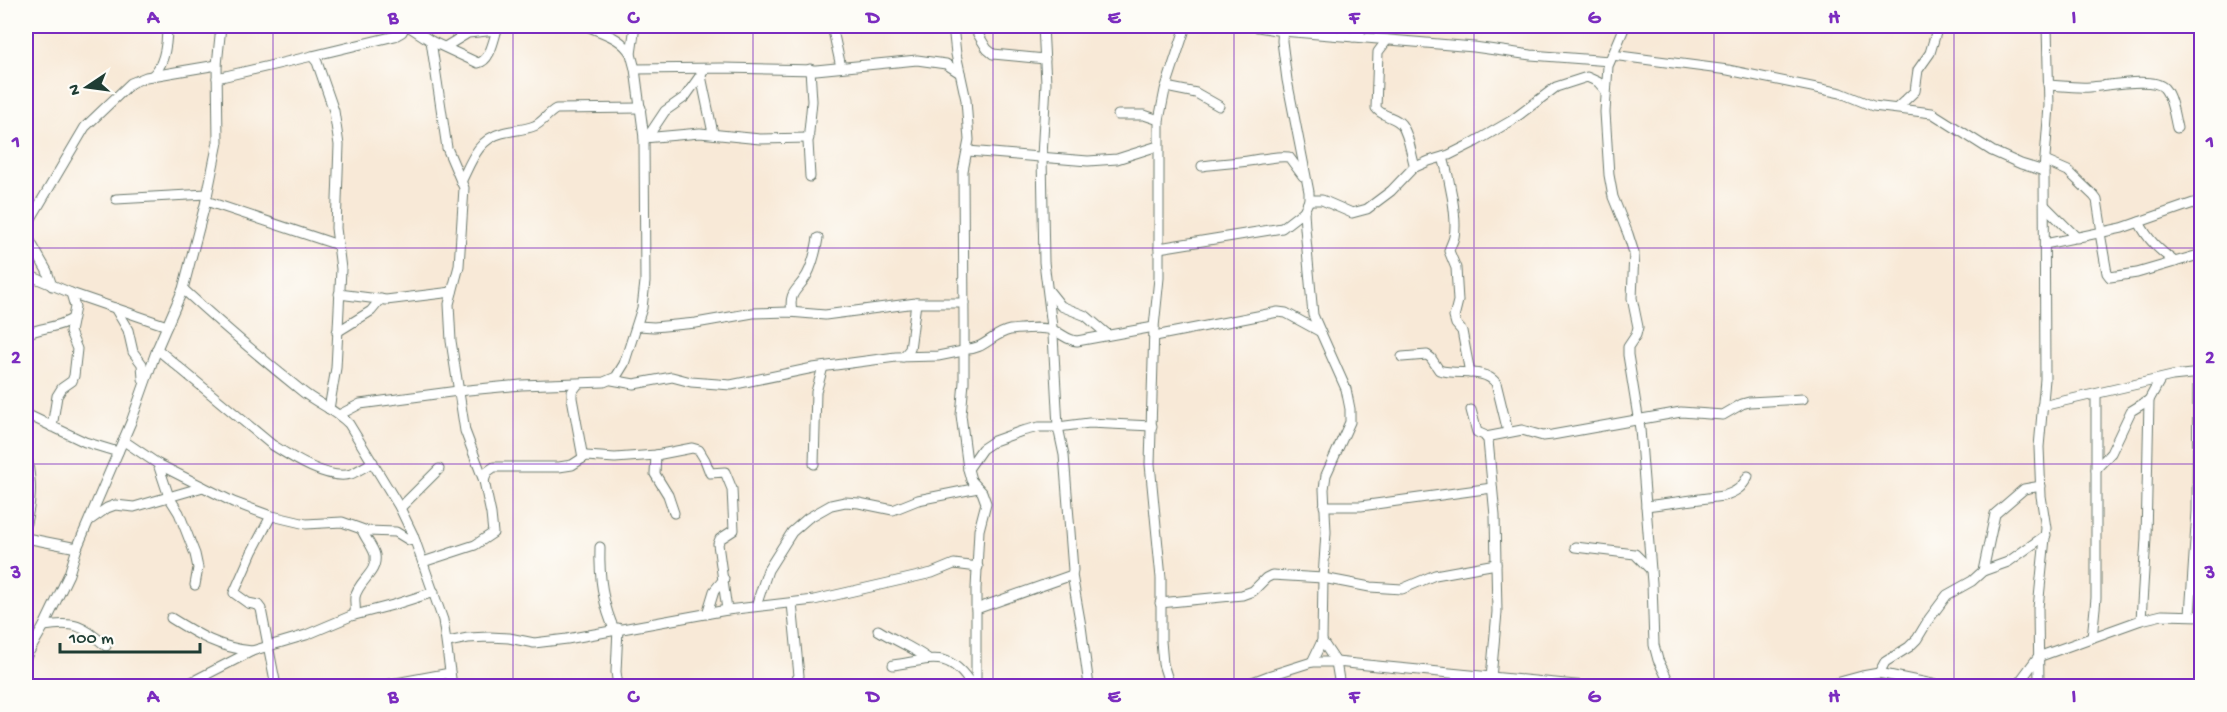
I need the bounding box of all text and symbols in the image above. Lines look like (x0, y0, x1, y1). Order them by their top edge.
text: A (146, 8, 161, 31)
text: B (387, 8, 399, 31)
text: C (627, 8, 641, 31)
text: D (864, 8, 880, 31)
text: E (1108, 8, 1122, 31)
text: F (1348, 8, 1361, 31)
text: G (1588, 8, 1602, 31)
text: H (1828, 8, 1840, 31)
text: I (2072, 8, 2077, 31)
north arrow (57, 57, 117, 117)
text: N (65, 82, 86, 97)
text: 1 (11, 132, 20, 155)
text: 1 (2205, 132, 2214, 155)
text: 2 (11, 348, 21, 371)
text: 2 (2205, 348, 2215, 371)
text: 3 (10, 563, 21, 586)
text: 3 (2204, 563, 2215, 586)
scale bar (60, 616, 200, 654)
text: 100 m (68, 629, 114, 650)
text: A (146, 687, 161, 710)
text: B (387, 687, 399, 710)
text: C (627, 687, 641, 710)
text: D (864, 687, 880, 710)
text: E (1108, 687, 1122, 710)
text: F (1348, 687, 1361, 710)
text: G (1588, 687, 1602, 710)
text: H (1828, 687, 1840, 710)
text: I (2072, 687, 2077, 710)

